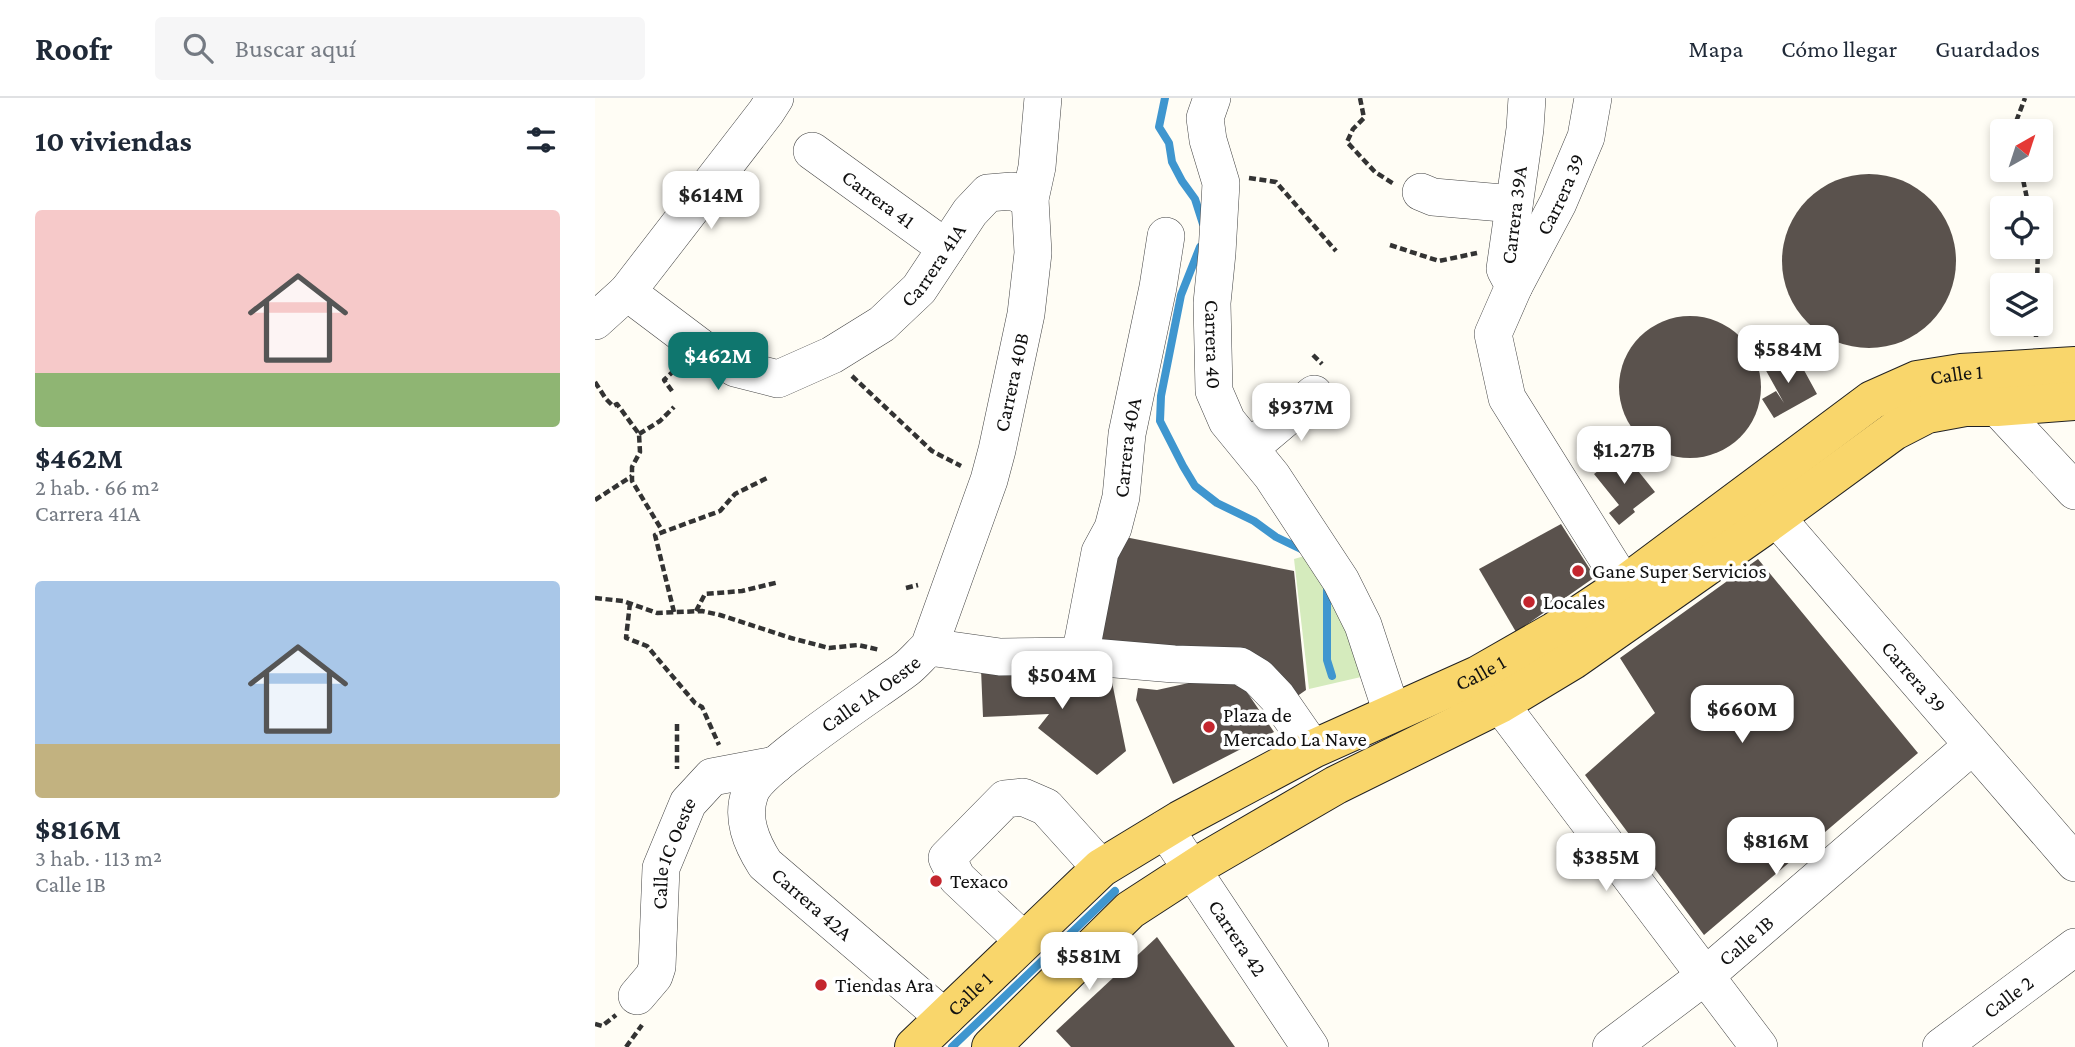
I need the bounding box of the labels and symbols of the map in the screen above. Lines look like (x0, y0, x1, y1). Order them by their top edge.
north arrow (1990, 119, 2053, 182)
street label: Carrera 39 (1531, 150, 1590, 239)
street label: Carrera 39A (1496, 164, 1532, 265)
street label: Carrera 41 (837, 165, 920, 233)
pin: $614M (662, 172, 760, 231)
street label: Carrera 41A (896, 219, 971, 312)
street label: Carrera 40 (1200, 300, 1226, 389)
pin: $584M (1739, 326, 1837, 385)
street label: Carrera 40B (989, 331, 1034, 434)
pin: $462M (669, 332, 767, 392)
street label: Calle 1 (1928, 360, 1984, 390)
pin: $937M (1252, 384, 1350, 443)
street label: Carrera 40A (1109, 395, 1146, 499)
pin: $1.27B (1567, 426, 1681, 486)
place label: Gane Super Servicios (1592, 559, 1767, 583)
marker: Gane Super Servicios (1570, 563, 1586, 579)
place label: Locales (1543, 590, 1605, 614)
marker: Locales (1521, 594, 1537, 610)
street label: Carrera 39 (1876, 636, 1952, 718)
street label: Calle 1A Oeste (816, 650, 925, 738)
street label: Calle 1 (1452, 650, 1510, 696)
pin: $504M (1013, 652, 1111, 711)
pin: $660M (1693, 686, 1791, 745)
place label: Plaza de Mercado La Nave (1223, 703, 1367, 751)
marker: Plaza de Mercado La Nave (1201, 719, 1217, 735)
street label: Calle 1C Oeste (647, 791, 700, 910)
pin: $816M (1727, 818, 1825, 877)
pin: $385M (1557, 834, 1655, 893)
street label: Carrera 42A (767, 863, 857, 946)
place label: Texaco (950, 869, 1008, 893)
marker: Texaco (928, 873, 944, 889)
street label: Carrera 42 (1203, 895, 1272, 981)
street label: Calle 1B (1714, 910, 1778, 971)
pin: $581M (1040, 932, 1138, 992)
street label: Calle 1 (942, 967, 997, 1021)
street label: Calle 2 (1979, 970, 2038, 1023)
place label: Tiendas Ara (835, 973, 934, 997)
marker: Tiendas Ara (813, 977, 829, 993)

